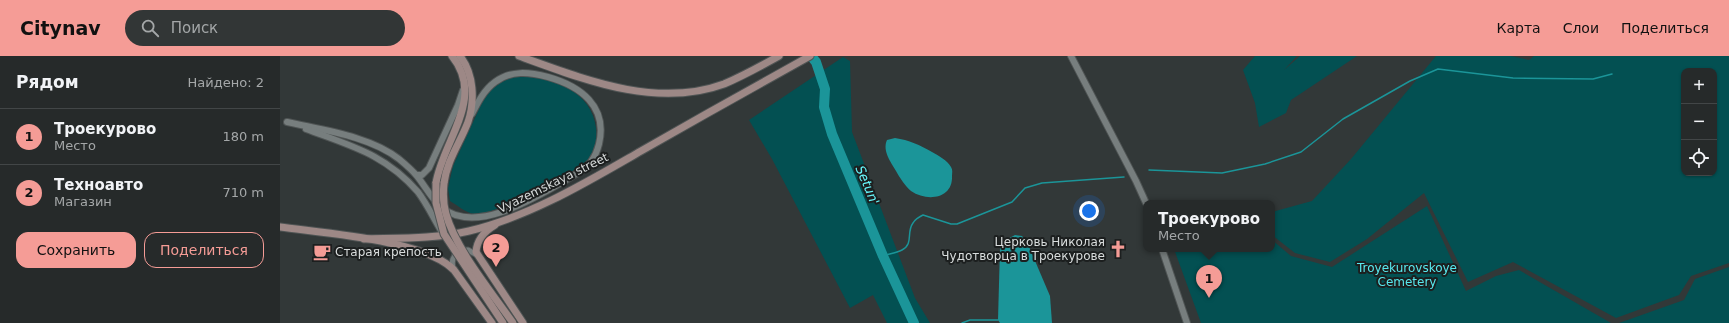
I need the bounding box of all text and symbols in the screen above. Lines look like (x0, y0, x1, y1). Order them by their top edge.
search box (125, 10, 405, 46)
text: Citynav (20, 17, 101, 39)
icon: search (139, 17, 161, 39)
text: Поиск (171, 19, 218, 37)
text: Карта (1497, 20, 1541, 36)
text: Слои (1563, 20, 1599, 36)
text: Поделиться (1621, 20, 1709, 36)
map controls (1681, 68, 1717, 176)
button: + (1681, 68, 1717, 104)
text: Рядом (16, 72, 79, 92)
text: Найдено: 2 (188, 75, 264, 90)
button: − (1681, 104, 1717, 140)
text: Троекурово (54, 120, 156, 138)
text: 1 (24, 129, 34, 144)
text: 180 m (222, 129, 264, 144)
text: Место (54, 138, 96, 153)
button: locate (1681, 140, 1717, 176)
street label: Vyazemskaya street (495, 150, 611, 216)
water label: Setun' (853, 163, 883, 207)
text: Техноавто (54, 176, 143, 194)
text: 2 (24, 185, 34, 200)
text: 710 m (222, 185, 264, 200)
text: Магазин (54, 194, 112, 209)
popup (1143, 200, 1275, 252)
your location (1079, 201, 1099, 221)
text: Троекурово (1158, 210, 1260, 228)
text: Место (1158, 228, 1200, 243)
button: Сохранить (16, 232, 136, 268)
button: Поделиться (144, 232, 264, 268)
pin: 2 (483, 234, 509, 267)
place label: Церковь Николая Чудотворца в Троекурове (941, 235, 1105, 263)
church icon: Церковь Николая Чудотворца в Троекурове (1108, 239, 1128, 259)
cafe icon: Старая крепость (312, 242, 332, 262)
place label: Старая крепость (335, 245, 442, 259)
park label: Troyekurovskoye Cemetery (1356, 261, 1457, 289)
pin: 1 (1196, 265, 1222, 298)

